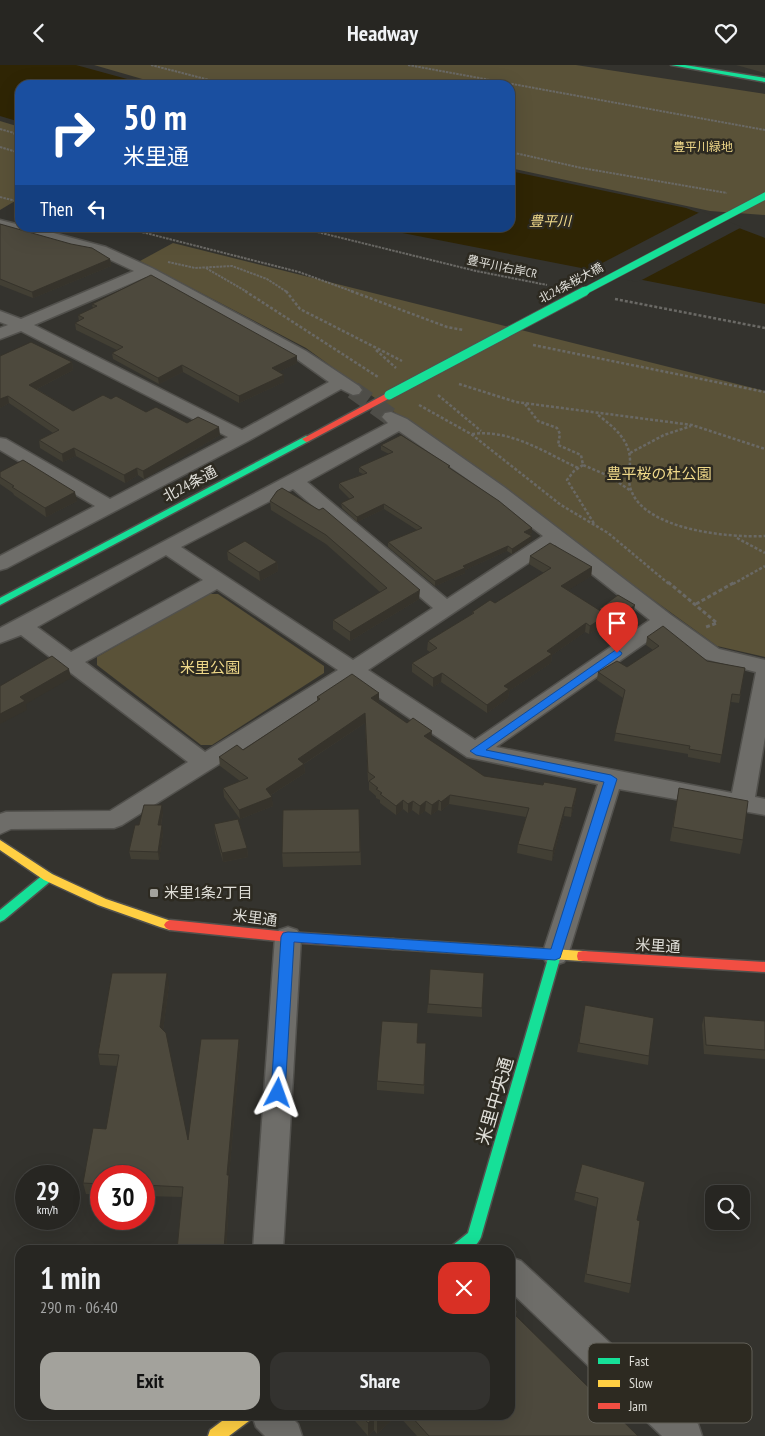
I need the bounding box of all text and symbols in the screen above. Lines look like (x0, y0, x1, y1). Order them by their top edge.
icon: back (25, 19, 53, 47)
text: Headway (347, 19, 418, 47)
icon: heart (712, 19, 740, 47)
text: 50 m (123, 94, 187, 140)
icon: right (40, 100, 105, 165)
park label: 豊平川緑地 (673, 139, 733, 154)
text: 米里通 (123, 142, 189, 170)
icon: left (83, 195, 111, 223)
text: Then (40, 197, 73, 221)
water label: 豊平川 (529, 212, 573, 230)
street label: 豊平川右岸CR (466, 252, 539, 281)
street label: 北24条桜大橋 (536, 259, 606, 306)
street label: 北24条通 (159, 461, 220, 506)
park label: 豊平桜の杜公園 (606, 464, 712, 483)
pin (596, 602, 638, 653)
icon: arrive (603, 609, 631, 637)
park label: 米里公園 (180, 658, 240, 677)
place label: 米里1条2丁目 (164, 883, 253, 902)
marker: 米里1条2丁目 (148, 887, 160, 899)
street label: 米里通 (232, 905, 279, 930)
street label: 米里通 (635, 935, 681, 956)
street label: 米里中央通 (471, 1054, 518, 1147)
position arrow (251, 1066, 303, 1118)
speed limit sign: 30 (90, 1165, 155, 1230)
text: 29 (36, 1175, 59, 1207)
map controls (705, 1185, 750, 1230)
button: search (705, 1185, 750, 1230)
text: km/h (37, 1202, 58, 1217)
text: 1 min (40, 1258, 101, 1297)
button: close (438, 1262, 490, 1314)
text: 290 m · 06:40 (40, 1297, 118, 1317)
legend (588, 1343, 752, 1423)
button: Exit (40, 1352, 260, 1410)
button: Share (270, 1352, 490, 1410)
text: Fast (629, 1352, 649, 1370)
text: Slow (629, 1374, 653, 1392)
text: Jam (628, 1397, 647, 1415)

